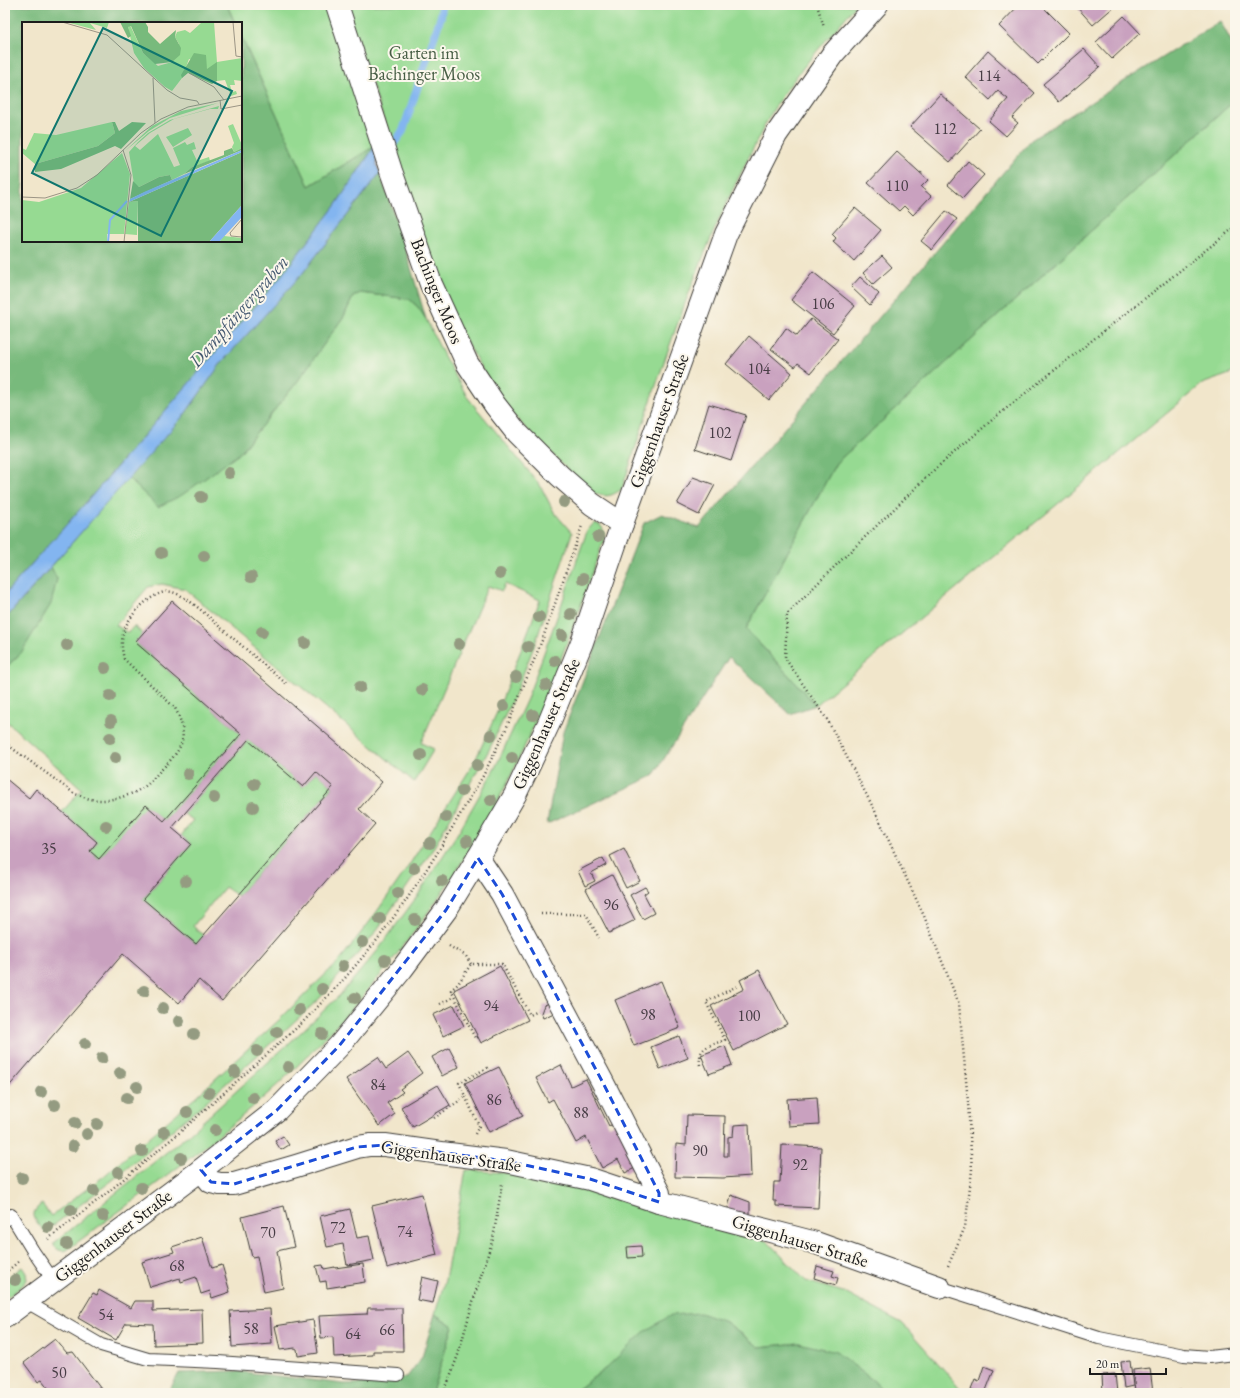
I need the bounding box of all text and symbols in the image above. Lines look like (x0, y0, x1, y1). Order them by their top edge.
inset map (22, 22, 242, 242)
park label: Garten im Bachinger Moos (368, 41, 480, 85)
house number: 114 (977, 65, 1001, 86)
house number: 112 (933, 118, 957, 139)
house number: 110 (885, 175, 909, 196)
street label: Bachinger Moos (406, 234, 469, 347)
water label: Dampfängergraben (182, 250, 294, 373)
house number: 106 (811, 293, 835, 314)
street label: Giggenhauser Straße (624, 350, 694, 491)
house number: 104 (747, 358, 771, 379)
house number: 102 (708, 422, 732, 443)
street label: Giggenhauser Straße (506, 655, 585, 793)
house number: 35 (41, 838, 57, 859)
house number: 96 (603, 894, 619, 915)
house number: 94 (483, 995, 499, 1016)
house number: 98 (640, 1004, 656, 1025)
house number: 100 (737, 1005, 761, 1026)
house number: 84 (370, 1074, 386, 1095)
house number: 86 (486, 1089, 502, 1110)
house number: 88 (573, 1102, 589, 1123)
street label: Giggenhauser Straße (379, 1134, 523, 1177)
house number: 90 (692, 1140, 708, 1161)
house number: 92 (792, 1154, 808, 1175)
street label: Giggenhauser Straße (49, 1184, 176, 1287)
street label: Giggenhauser Straße (729, 1209, 871, 1272)
house number: 72 (330, 1217, 346, 1238)
house number: 74 (397, 1221, 413, 1242)
house number: 70 (260, 1222, 276, 1243)
house number: 68 (169, 1255, 185, 1276)
house number: 54 (98, 1304, 114, 1325)
house number: 58 (243, 1318, 259, 1339)
house number: 66 (379, 1319, 395, 1340)
house number: 64 (345, 1323, 361, 1344)
scale bar (1090, 1350, 1166, 1376)
text: 20 m (1096, 1356, 1120, 1372)
house number: 50 (51, 1362, 67, 1383)

